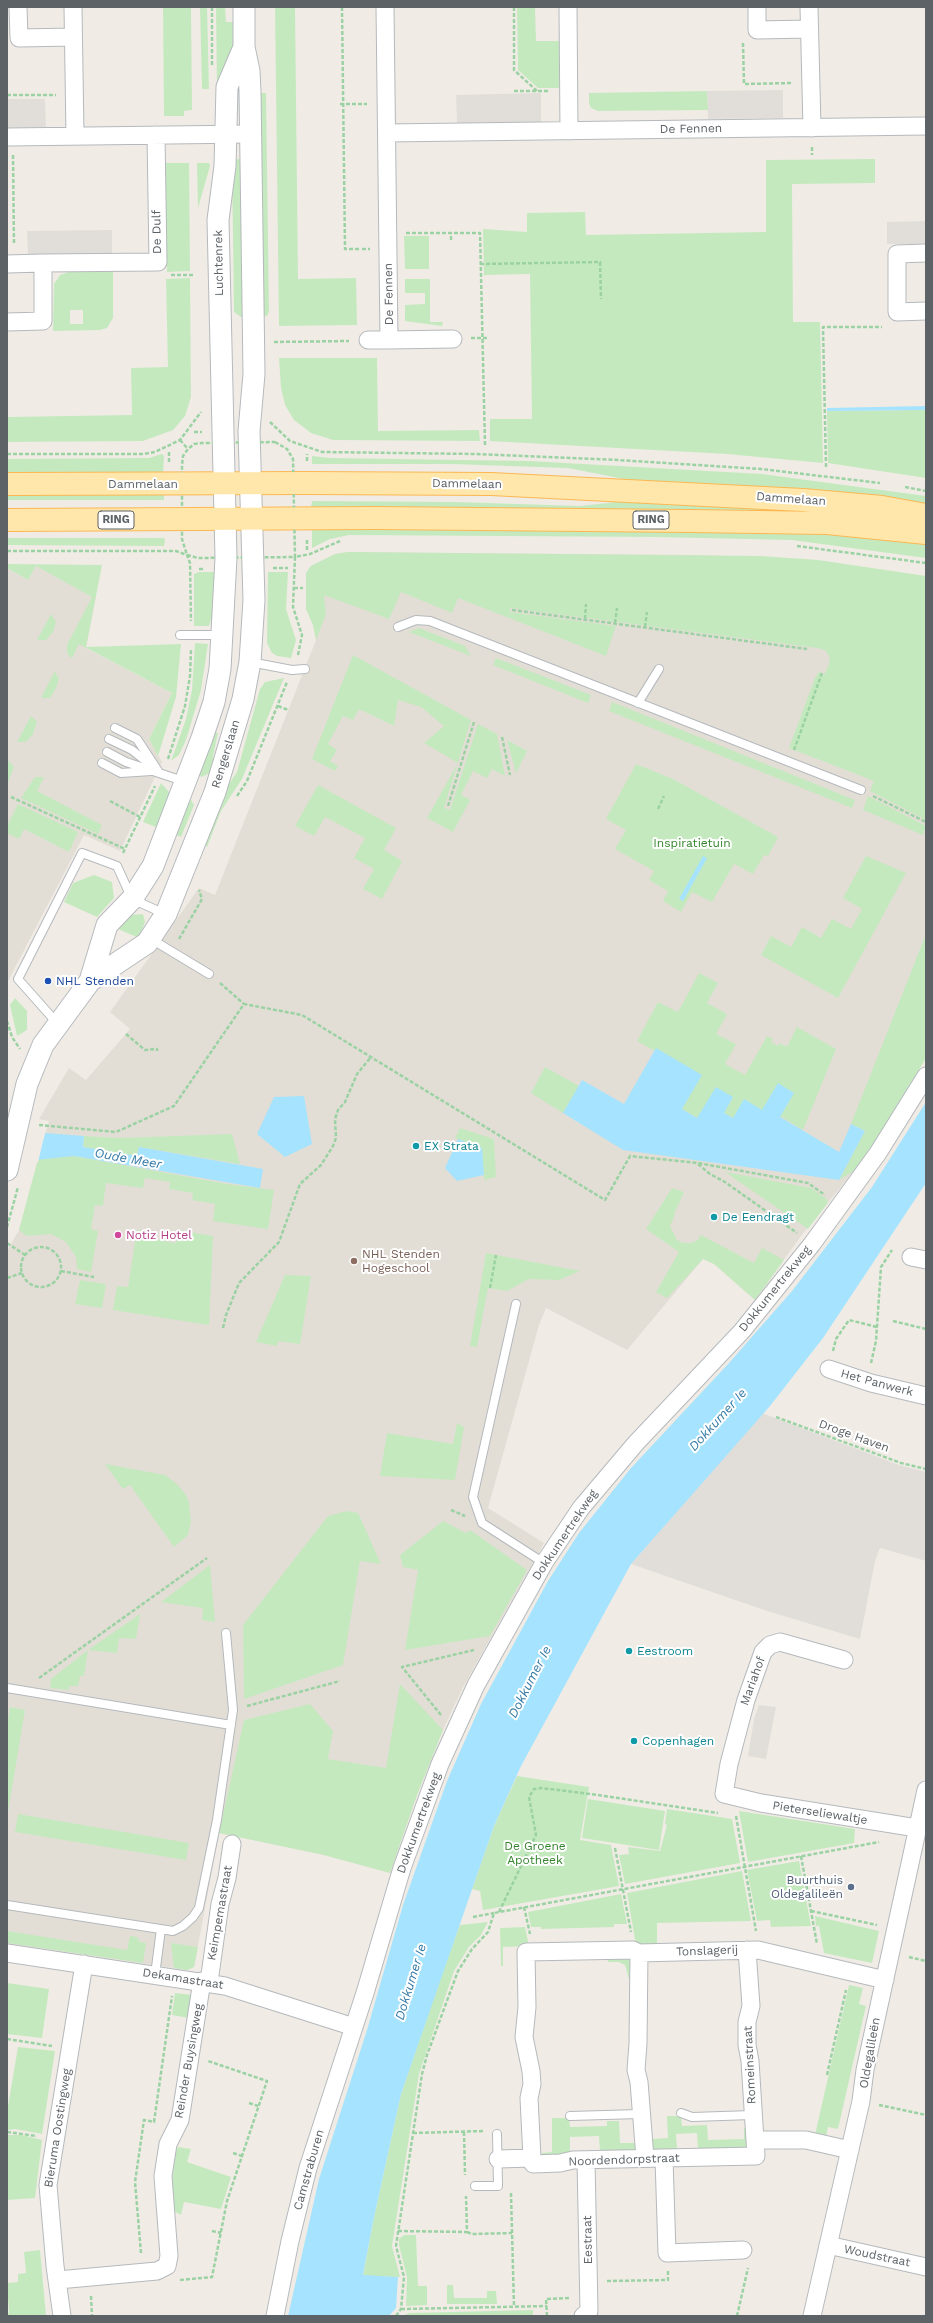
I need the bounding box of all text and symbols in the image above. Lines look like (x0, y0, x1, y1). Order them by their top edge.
street label: De Fennen (660, 121, 722, 137)
street label: De Dulf (149, 210, 165, 254)
street label: Luchtenrek (211, 230, 227, 296)
street label: De Fennen (381, 263, 397, 325)
street label: Dammelaan (432, 476, 502, 492)
street label: Dammelaan (108, 477, 178, 491)
street label: Dammelaan (756, 489, 826, 509)
road number: RING (98, 511, 134, 529)
road number: RING (633, 511, 669, 529)
street label: Rengerslaan (209, 718, 243, 790)
park label: Inspiratietuin (653, 836, 731, 850)
place label: NHL Stenden (56, 974, 134, 988)
marker: NHL Stenden (43, 976, 53, 986)
place label: EX Strata (424, 1139, 479, 1153)
marker: EX Strata (411, 1141, 421, 1151)
water label: Oude Meer (93, 1145, 163, 1173)
place label: De Eendragt (722, 1210, 794, 1224)
marker: De Eendragt (709, 1212, 719, 1222)
place label: Notiz Hotel (126, 1228, 192, 1242)
marker: Notiz Hotel (113, 1230, 123, 1240)
street label: Dokkumertrekweg (736, 1243, 814, 1335)
place label: NHL Stenden Hogeschool (362, 1247, 440, 1275)
marker: NHL Stenden Hogeschool (349, 1256, 359, 1266)
street label: Het Panwerk (839, 1366, 915, 1400)
water label: Dokkumer Ie (686, 1385, 750, 1455)
street label: Droge Haven (817, 1417, 891, 1455)
street label: Dokkumertrekweg (529, 1487, 601, 1583)
water label: Dokkumer Ie (505, 1643, 555, 1721)
place label: Eestroom (637, 1644, 693, 1658)
marker: Eestroom (624, 1646, 634, 1656)
street label: Mariahof (737, 1655, 769, 1707)
place label: Copenhagen (642, 1734, 714, 1748)
marker: Copenhagen (629, 1736, 639, 1746)
street label: Dokkumertrekweg (394, 1771, 444, 1875)
street label: Pieterseliewaltje (771, 1798, 869, 1828)
park label: De Groene Apotheek (504, 1839, 566, 1867)
street label: Keimpemastraat (205, 1864, 235, 1962)
place label: Buurthuis Oldegalileën (771, 1873, 843, 1901)
marker: Buurthuis Oldegalileën (846, 1882, 856, 1892)
water label: Dokkumer Ie (392, 1942, 430, 2022)
street label: Tonslagerij (676, 1943, 738, 1959)
street label: Dekamastraat (142, 1965, 224, 1993)
street label: Reinder Buysingweg (172, 2002, 206, 2120)
street label: Oldegalileën (857, 2016, 883, 2090)
street label: Romeinstraat (741, 2025, 759, 2105)
street label: Bieruma Oostingweg (41, 2068, 75, 2188)
street label: Camstraburen (291, 2128, 327, 2212)
street label: Noordendorpstraat (568, 2151, 680, 2169)
street label: Eestraat (580, 2215, 596, 2265)
street label: Woudstraat (842, 2242, 912, 2270)

